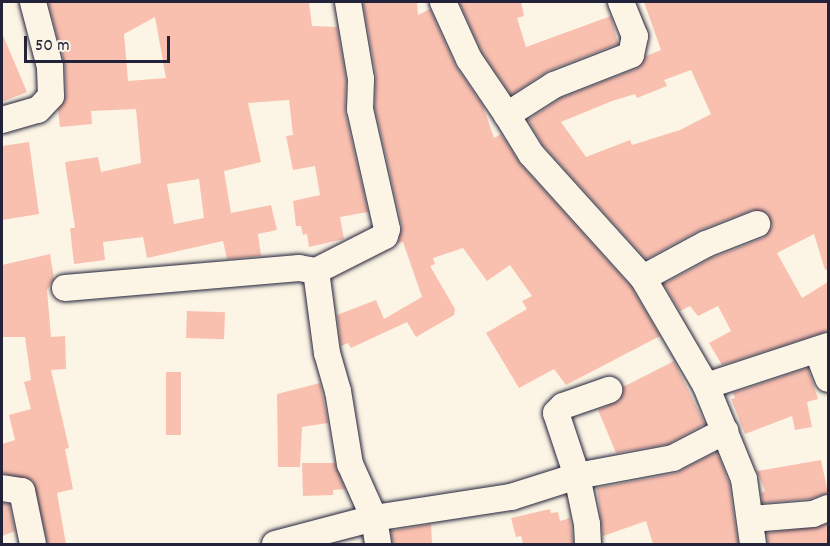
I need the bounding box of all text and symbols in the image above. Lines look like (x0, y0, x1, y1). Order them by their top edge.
scale bar (27, 24, 172, 62)
text: 50 m (35, 34, 70, 59)

